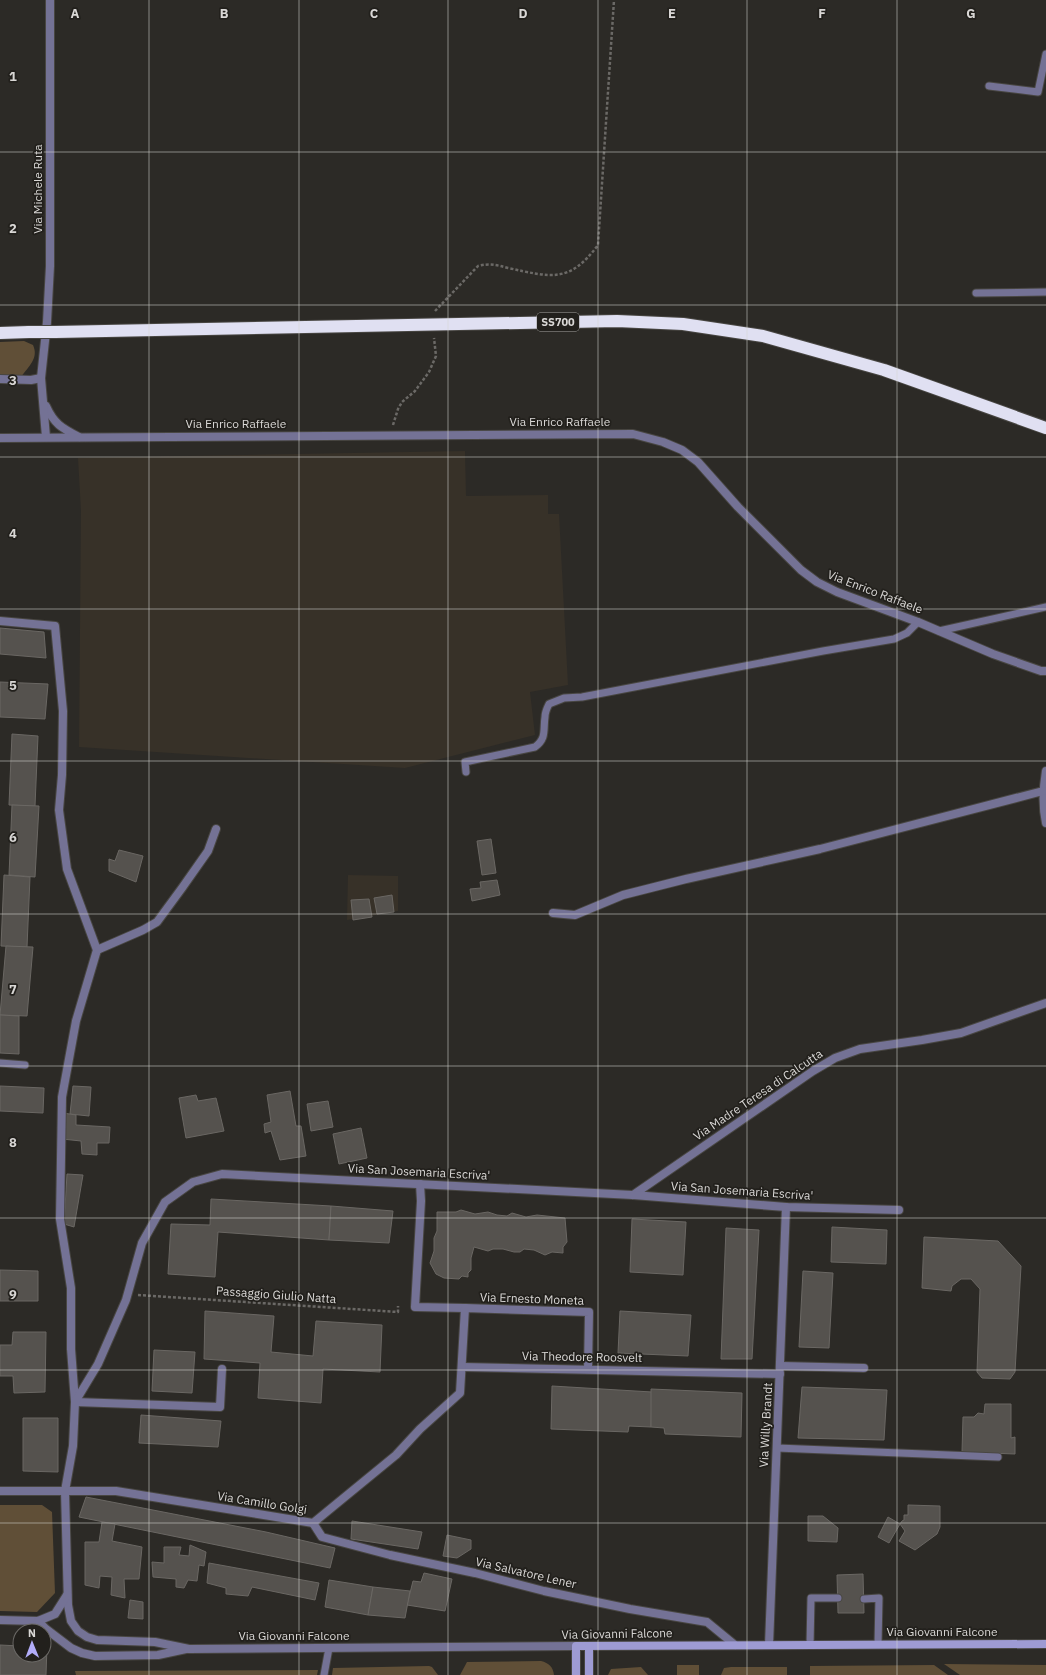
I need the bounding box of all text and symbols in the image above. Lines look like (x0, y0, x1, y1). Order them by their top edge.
text: A (71, 5, 80, 22)
text: B (220, 5, 229, 22)
text: C (370, 5, 379, 22)
text: D (518, 5, 528, 22)
text: E (668, 5, 676, 22)
text: F (818, 5, 826, 22)
text: G (966, 5, 976, 22)
text: 1 (9, 68, 17, 85)
street label: Via Michele Ruta (30, 144, 45, 234)
text: 2 (9, 220, 17, 237)
road number: SS700 (537, 313, 579, 331)
text: 3 (9, 372, 17, 389)
street label: Via Enrico Raffaele (510, 414, 611, 429)
street label: Via Enrico Raffaele (186, 416, 287, 431)
text: 4 (9, 525, 17, 542)
street label: Via Enrico Raffaele (825, 566, 925, 617)
text: 5 (9, 677, 17, 694)
text: 6 (9, 829, 17, 846)
text: 7 (9, 981, 17, 998)
street label: Via Madre Teresa di Calcutta (690, 1045, 826, 1143)
text: 8 (9, 1134, 17, 1151)
street label: Via San Josemaria Escriva' (347, 1160, 491, 1183)
street label: Via San Josemaria Escriva' (670, 1178, 814, 1203)
street label: Passaggio Giulio Natta (215, 1283, 337, 1306)
text: 9 (9, 1286, 17, 1303)
street label: Via Ernesto Moneta (480, 1289, 585, 1308)
street label: Via Theodore Roosvelt (522, 1348, 642, 1365)
street label: Via Willy Brandt (756, 1382, 775, 1468)
street label: Via Camillo Golgi (216, 1488, 308, 1517)
street label: Via Salvatore Lener (474, 1554, 579, 1592)
north arrow (12, 1623, 52, 1663)
street label: Via Giovanni Falcone (886, 1624, 998, 1639)
street label: Via Giovanni Falcone (561, 1625, 673, 1642)
text: N (28, 1626, 36, 1640)
street label: Via Giovanni Falcone (238, 1628, 350, 1643)

